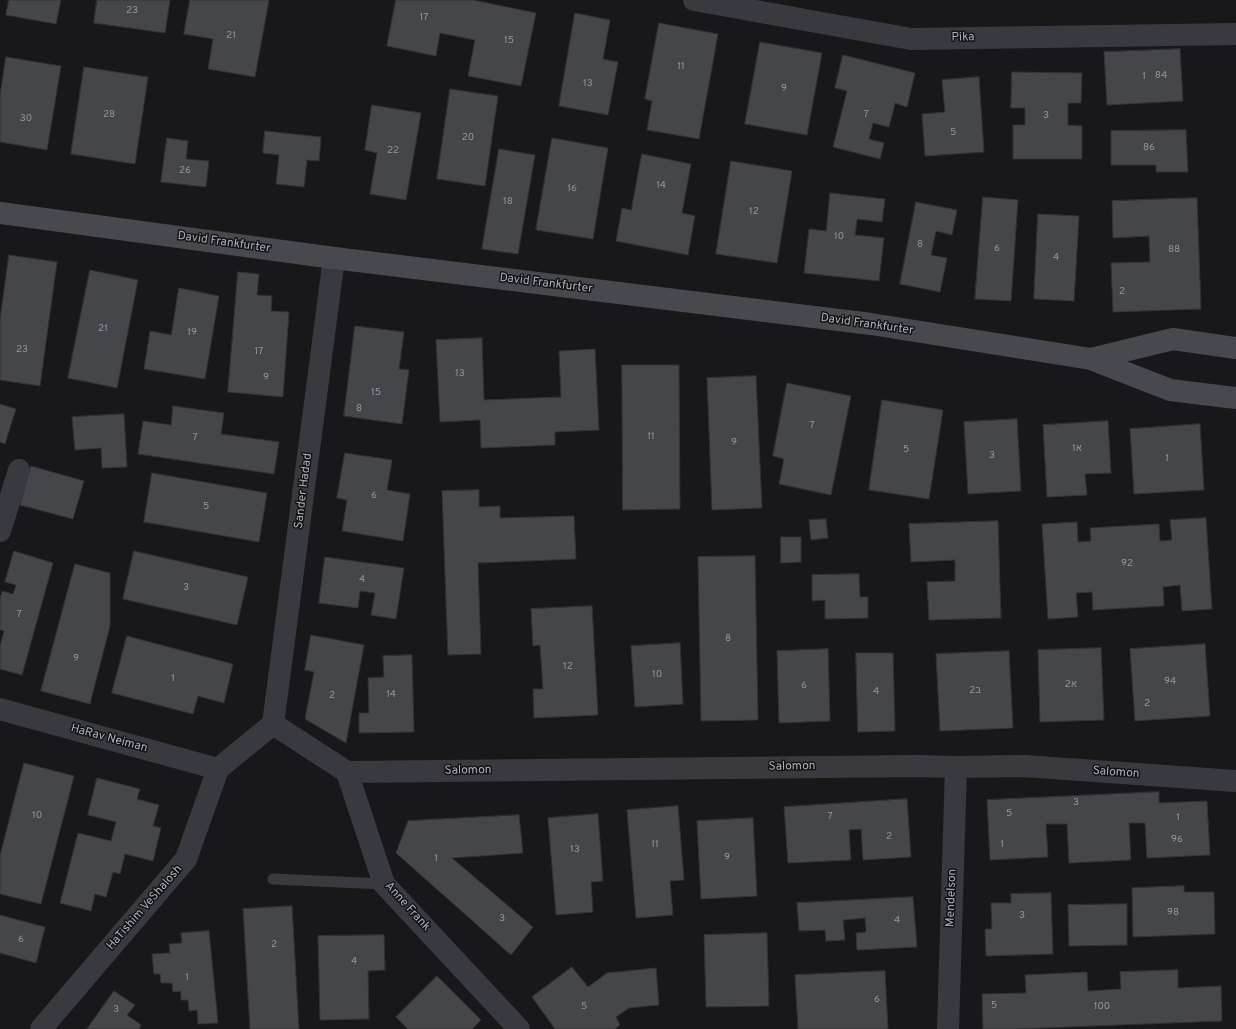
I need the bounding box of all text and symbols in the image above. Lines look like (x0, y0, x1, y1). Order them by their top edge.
house number: 23 (126, 5, 138, 17)
house number: 17 (420, 12, 428, 24)
house number: 21 (226, 30, 236, 42)
street label: Pika (951, 31, 975, 45)
house number: 15 (504, 35, 514, 47)
house number: 11 (677, 61, 685, 73)
house number: 84 (1155, 70, 1167, 82)
house number: 1 (1142, 71, 1146, 83)
house number: 13 (583, 78, 593, 90)
house number: 9 (781, 83, 787, 95)
house number: 28 (103, 109, 115, 121)
house number: 7 (863, 109, 869, 121)
house number: 3 (1043, 110, 1049, 122)
house number: 30 (20, 113, 32, 125)
house number: 5 (950, 127, 956, 139)
house number: 20 (462, 132, 474, 144)
house number: 86 (1143, 142, 1155, 154)
house number: 22 (387, 145, 399, 157)
house number: 26 (179, 165, 191, 177)
house number: 14 (656, 180, 666, 192)
house number: 16 (567, 183, 577, 195)
house number: 18 (503, 196, 513, 208)
house number: 12 (749, 206, 759, 218)
street label: David Frankfurter (177, 229, 271, 257)
house number: 10 (834, 231, 844, 243)
house number: 8 (917, 239, 923, 251)
house number: 6 (994, 243, 1000, 255)
house number: 88 (1168, 244, 1180, 256)
house number: 4 (1053, 252, 1059, 264)
street label: David Frankfurter (499, 271, 593, 297)
house number: 2 (1119, 286, 1125, 298)
street label: David Frankfurter (820, 311, 914, 339)
house number: 21 (98, 323, 108, 335)
house number: 19 (187, 327, 197, 339)
house number: 23 (16, 344, 28, 356)
house number: 17 (255, 346, 263, 358)
house number: 13 (455, 368, 465, 380)
house number: 9 (263, 372, 269, 384)
house number: 15 (371, 387, 381, 399)
house number: 8 (356, 403, 362, 415)
house number: 7 (809, 420, 815, 432)
house number: 11 (647, 431, 655, 443)
house number: 7 (192, 432, 198, 444)
house number: 9 (731, 437, 737, 449)
house number: 1א (1072, 443, 1082, 455)
house number: 5 (903, 444, 909, 456)
house number: 3 (989, 450, 995, 462)
street label: Sander Hadad (292, 452, 316, 530)
house number: 1 (1165, 453, 1169, 465)
house number: 6 (371, 490, 377, 502)
house number: 5 (203, 501, 209, 513)
house number: 92 (1121, 558, 1133, 570)
house number: 4 (359, 574, 365, 586)
house number: 3 (183, 582, 189, 594)
house number: 7 (16, 609, 22, 621)
house number: 8 (725, 633, 731, 645)
house number: 9 (73, 653, 79, 665)
house number: 12 (563, 661, 573, 673)
house number: 10 (652, 669, 662, 681)
house number: 1 (171, 673, 175, 685)
house number: 94 (1164, 676, 1176, 688)
house number: 2א (1065, 679, 1077, 691)
house number: 6 (801, 680, 807, 692)
house number: 2ב (969, 685, 981, 697)
house number: 4 (873, 686, 879, 698)
house number: 14 (386, 689, 396, 701)
house number: 2 (329, 690, 335, 702)
house number: 2 (1144, 698, 1150, 710)
street label: HaRav Neiman (69, 722, 149, 756)
street label: Salomon (768, 759, 816, 775)
street label: Salomon (444, 763, 492, 779)
street label: Salomon (1092, 764, 1140, 782)
house number: 3 (1073, 797, 1079, 809)
house number: 5 (1006, 808, 1012, 820)
house number: 10 (32, 810, 42, 822)
house number: 7 (827, 811, 833, 823)
house number: 1 (1176, 812, 1180, 824)
house number: 2 (886, 831, 892, 843)
house number: 96 (1171, 834, 1183, 846)
house number: 11 (651, 839, 659, 851)
house number: 1 (1000, 839, 1004, 851)
house number: 13 (570, 844, 580, 856)
house number: 9 (724, 852, 730, 864)
house number: 1 (434, 853, 438, 865)
street label: HaTishim VeShalosh (104, 863, 186, 953)
street label: Mendelson (944, 869, 960, 927)
street label: Anne Frank (381, 879, 433, 935)
house number: 98 (1167, 907, 1179, 919)
house number: 3 (1019, 910, 1025, 922)
house number: 3 (499, 913, 505, 925)
house number: 4 (894, 915, 900, 927)
house number: 6 (18, 934, 24, 946)
house number: 2 (271, 939, 277, 951)
house number: 4 (351, 956, 357, 968)
house number: 1 (185, 972, 189, 984)
house number: 6 (874, 994, 880, 1006)
house number: 5 (991, 1000, 997, 1012)
house number: 5 (581, 1001, 587, 1013)
house number: 100 (1094, 1001, 1110, 1013)
house number: 3 (113, 1004, 119, 1016)

